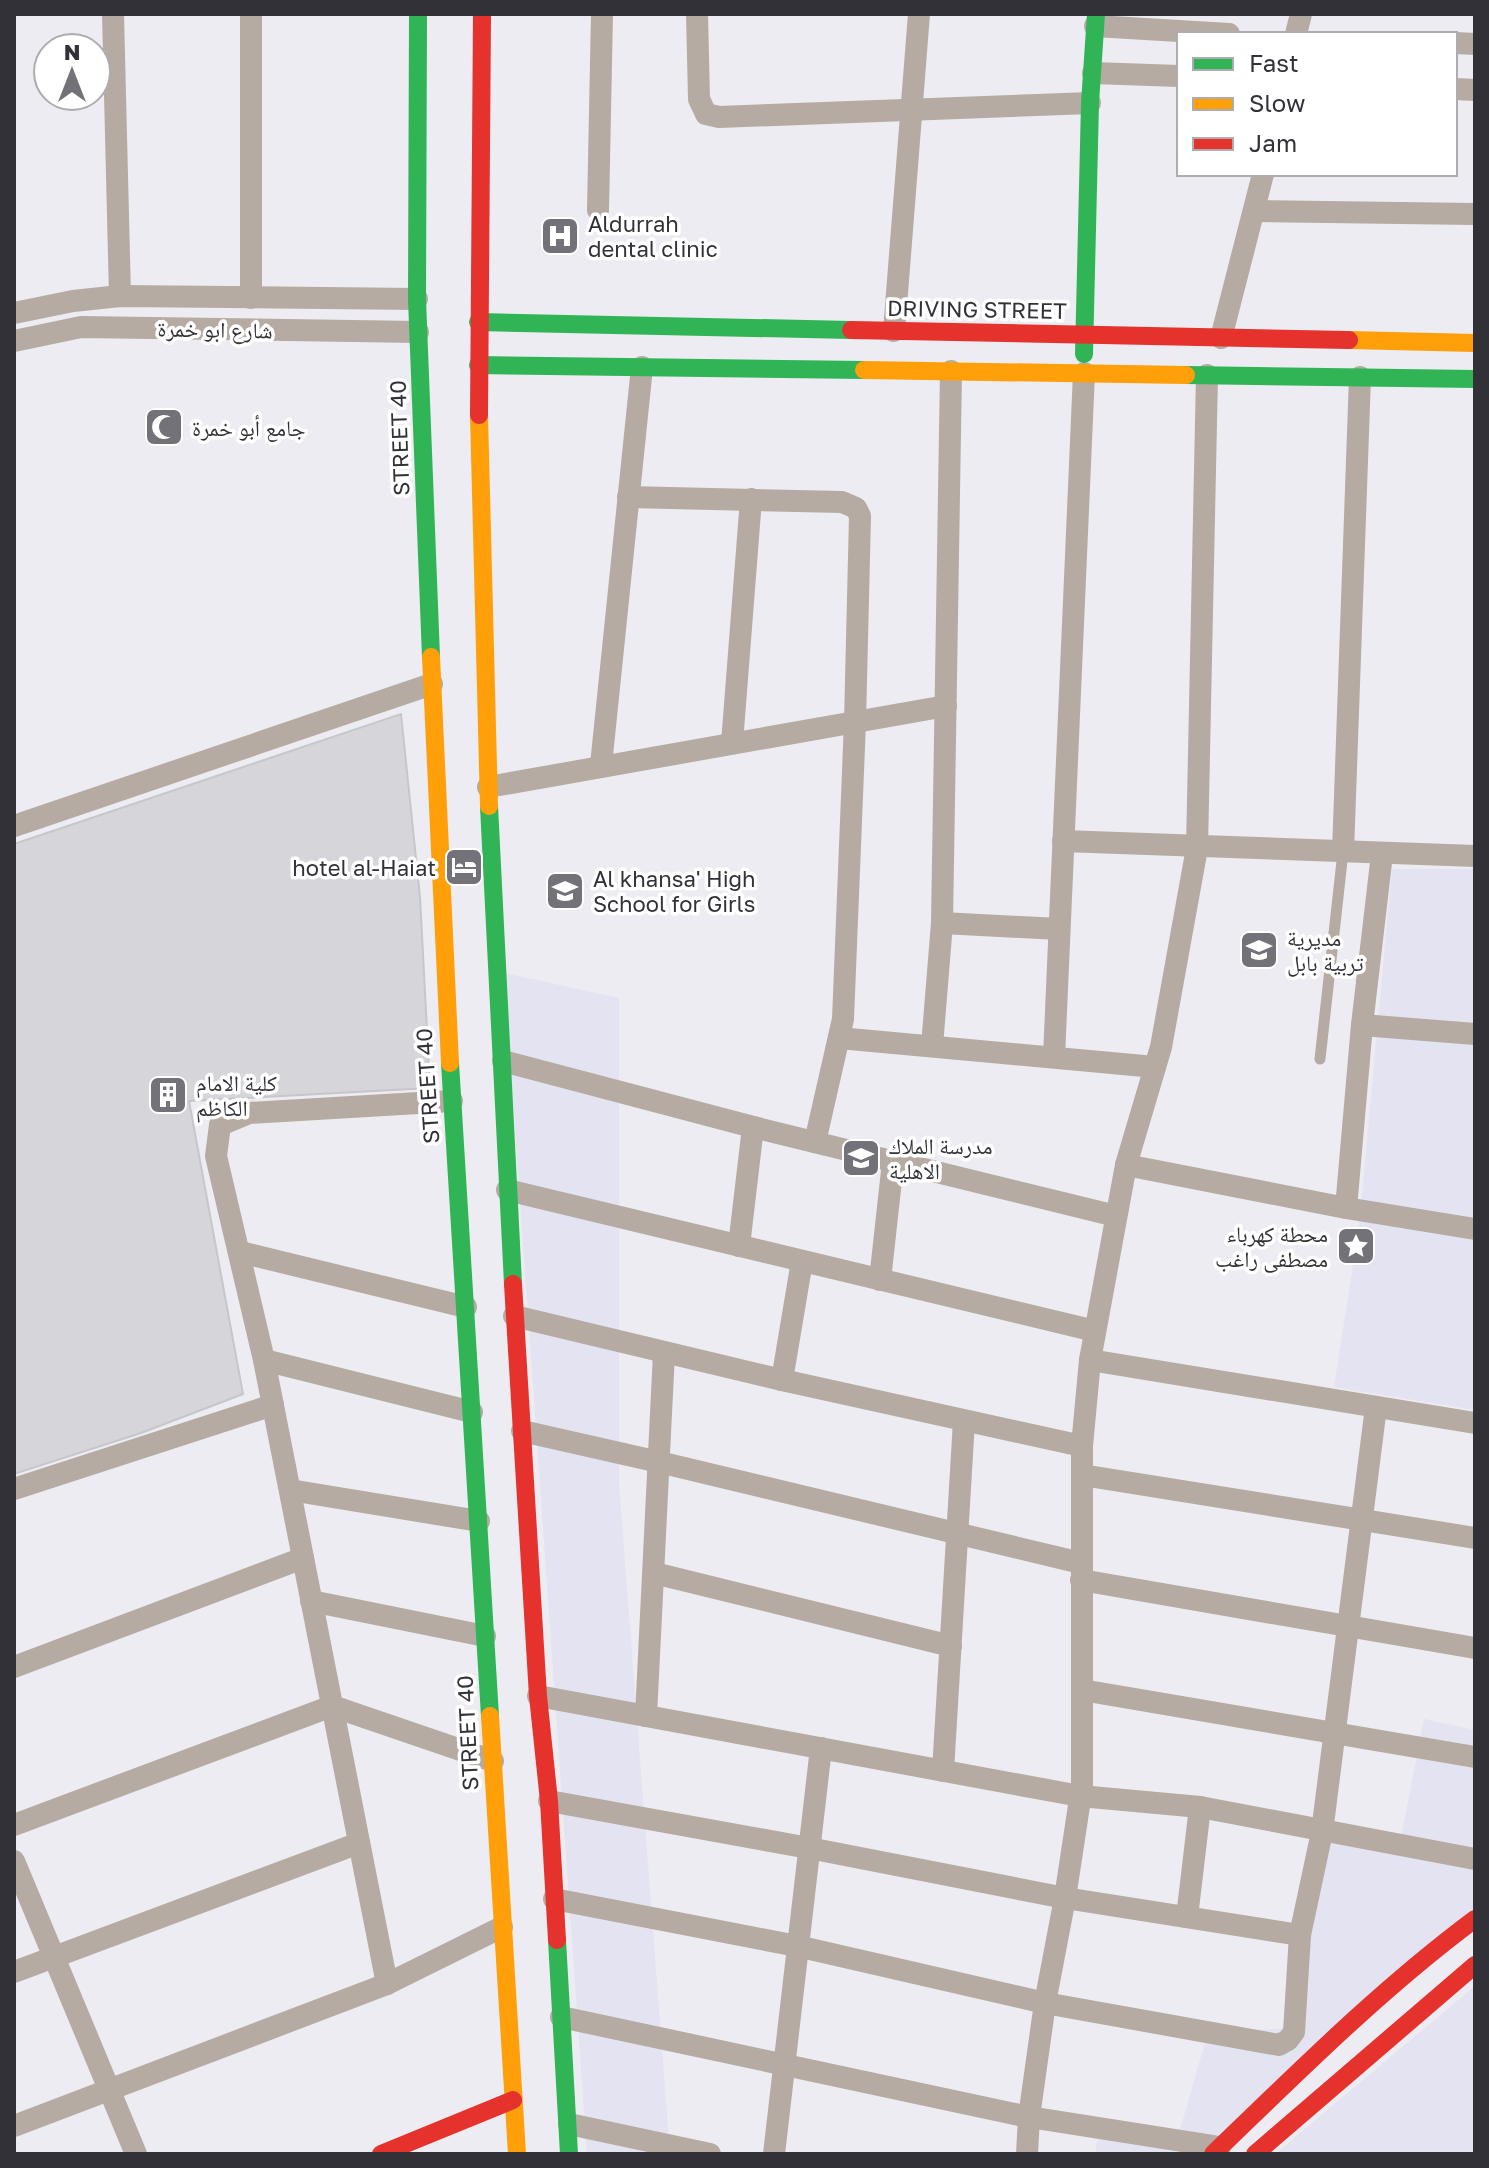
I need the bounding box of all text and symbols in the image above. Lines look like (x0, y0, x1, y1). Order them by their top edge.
north arrow (32, 32, 112, 112)
legend (1177, 32, 1457, 176)
text: N (64, 38, 80, 65)
text: Fast (1249, 48, 1299, 77)
text: Slow (1249, 88, 1305, 117)
text: Jam (1249, 128, 1297, 157)
place label: Aldurrah dental clinic (588, 210, 718, 262)
hospital icon: Aldurrah dental clinic (539, 215, 581, 257)
street label: DRIVING STREET (887, 294, 1067, 324)
street label: شارع ابو خمرة (157, 314, 273, 345)
street label: STREET 40 (383, 380, 415, 496)
mosque icon: جامع أبو خمرة (143, 406, 185, 448)
place label: جامع أبو خمرة (192, 414, 306, 442)
hotel icon: hotel al-Haiat (443, 846, 485, 888)
place label: hotel al-Haiat (292, 854, 436, 881)
place label: Al khansa' High School for Girls (593, 865, 756, 917)
school or university icon: Al khansa' High School for Girls (544, 870, 586, 912)
place label: مديرية تربية بابل (1287, 924, 1364, 977)
school or university icon: مديرية تربية بابل (1238, 929, 1280, 971)
street label: STREET 40 (409, 1027, 445, 1145)
place label: كلية الامام الكاظم (196, 1069, 277, 1123)
building icon: كلية الامام الكاظم (147, 1074, 189, 1116)
place label: مدرسة الملاك الاهلية (889, 1132, 993, 1184)
school or university icon: مدرسة الملاك الاهلية (840, 1137, 882, 1179)
place label: محطة كهرباء مصطفى راغب (1215, 1220, 1328, 1273)
place icon: محطة كهرباء مصطفى راغب (1335, 1225, 1377, 1267)
street label: STREET 40 (450, 1675, 484, 1791)

